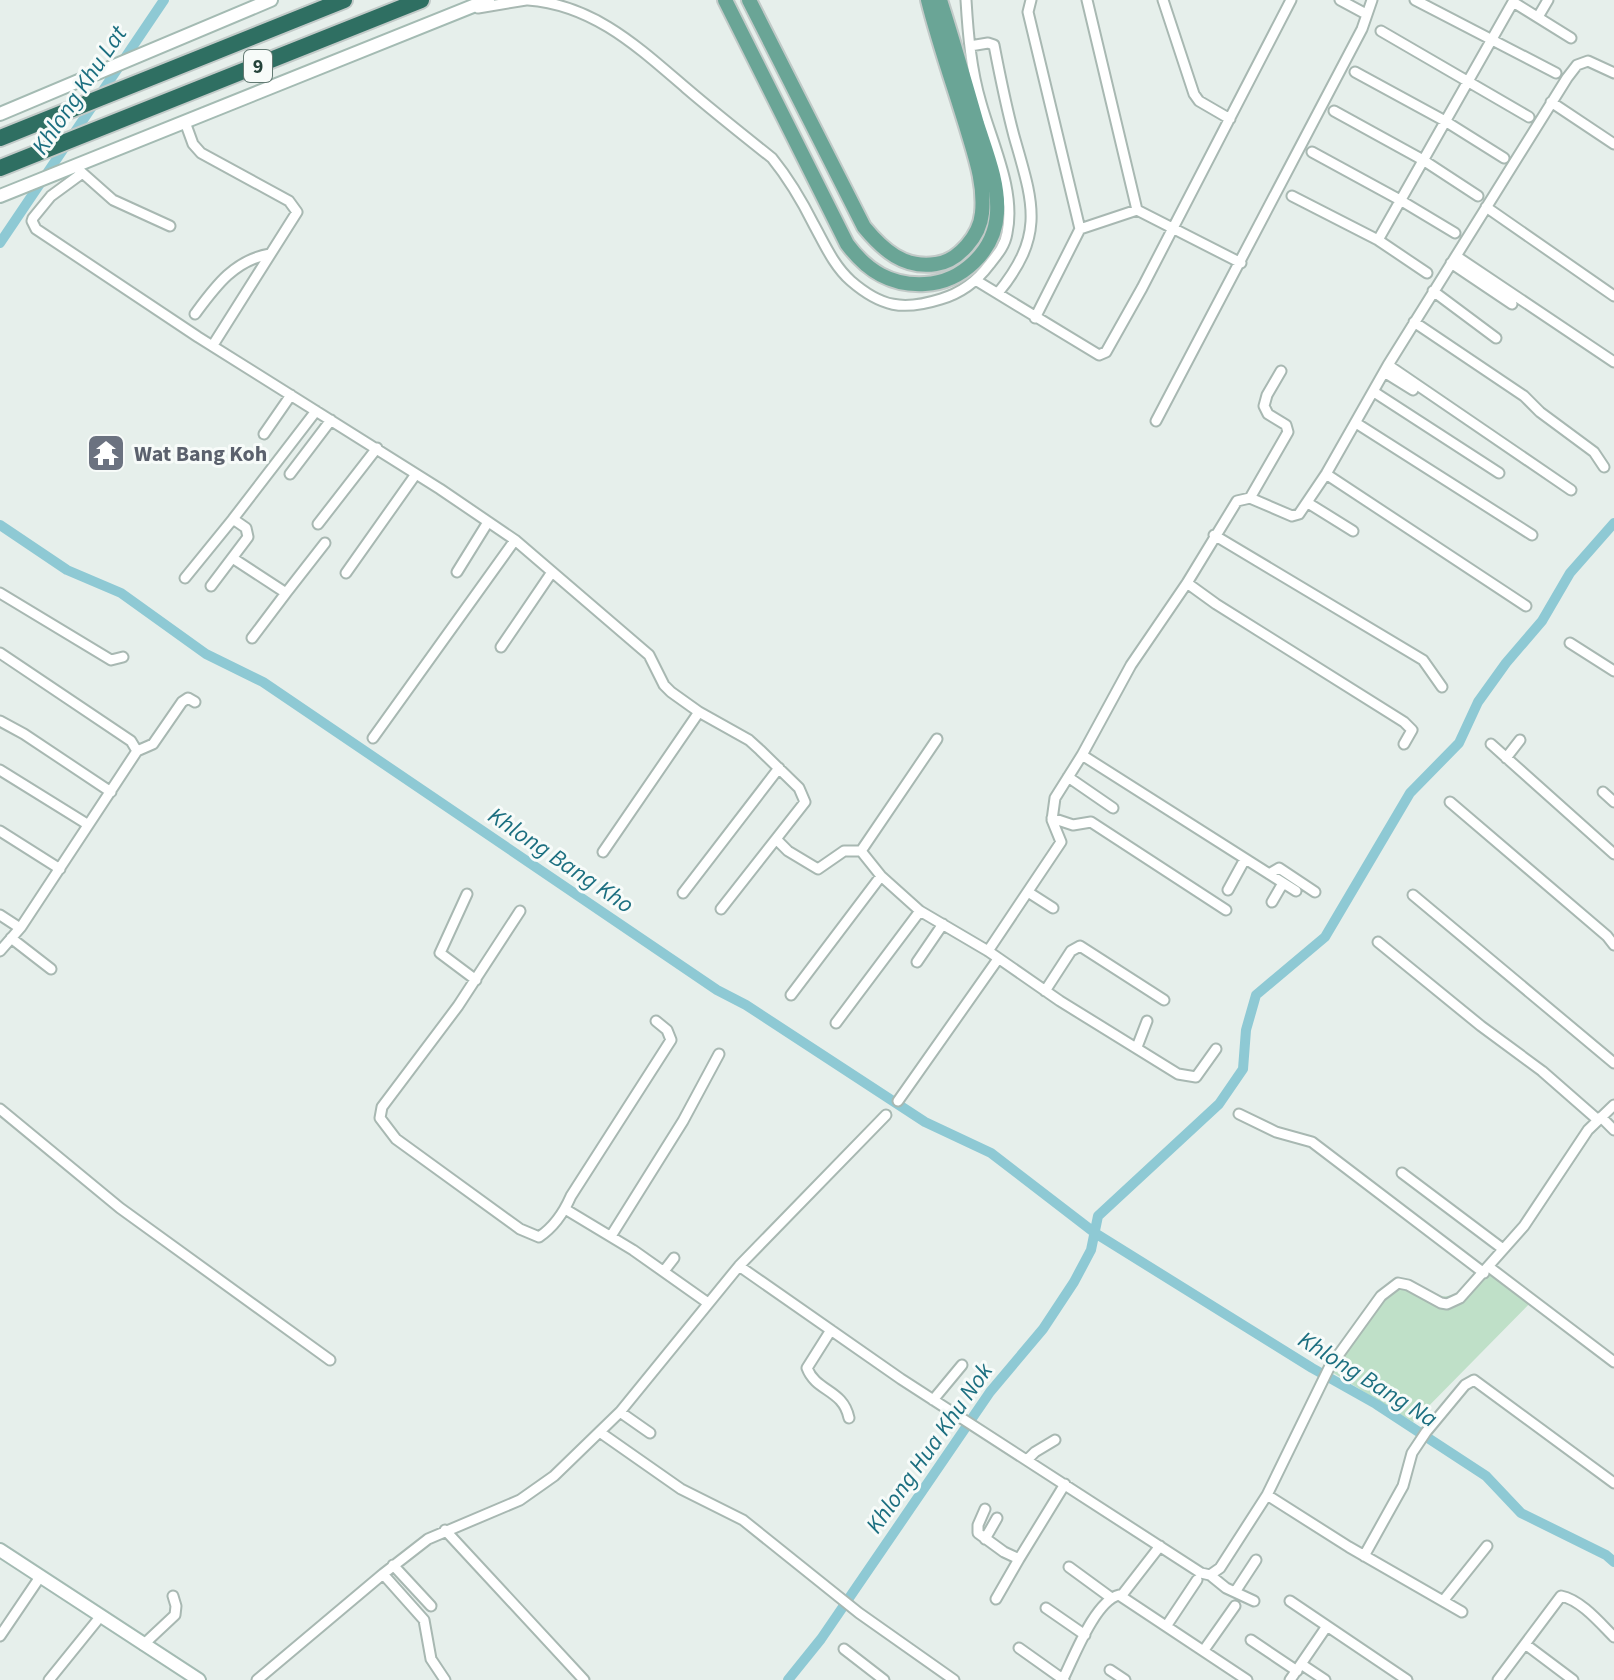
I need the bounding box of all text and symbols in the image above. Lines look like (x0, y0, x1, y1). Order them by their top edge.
water label: Khlong Khu Lat (23, 18, 136, 162)
road number: 9 (244, 50, 272, 82)
temple icon: Wat Bang Koh (85, 432, 127, 474)
place label: Wat Bang Koh (134, 438, 267, 470)
water label: Khlong Bang Kho (481, 799, 641, 922)
water label: Khlong Bang Na (1291, 1323, 1444, 1436)
water label: Khlong Hua Khu Nok (857, 1355, 1002, 1541)

